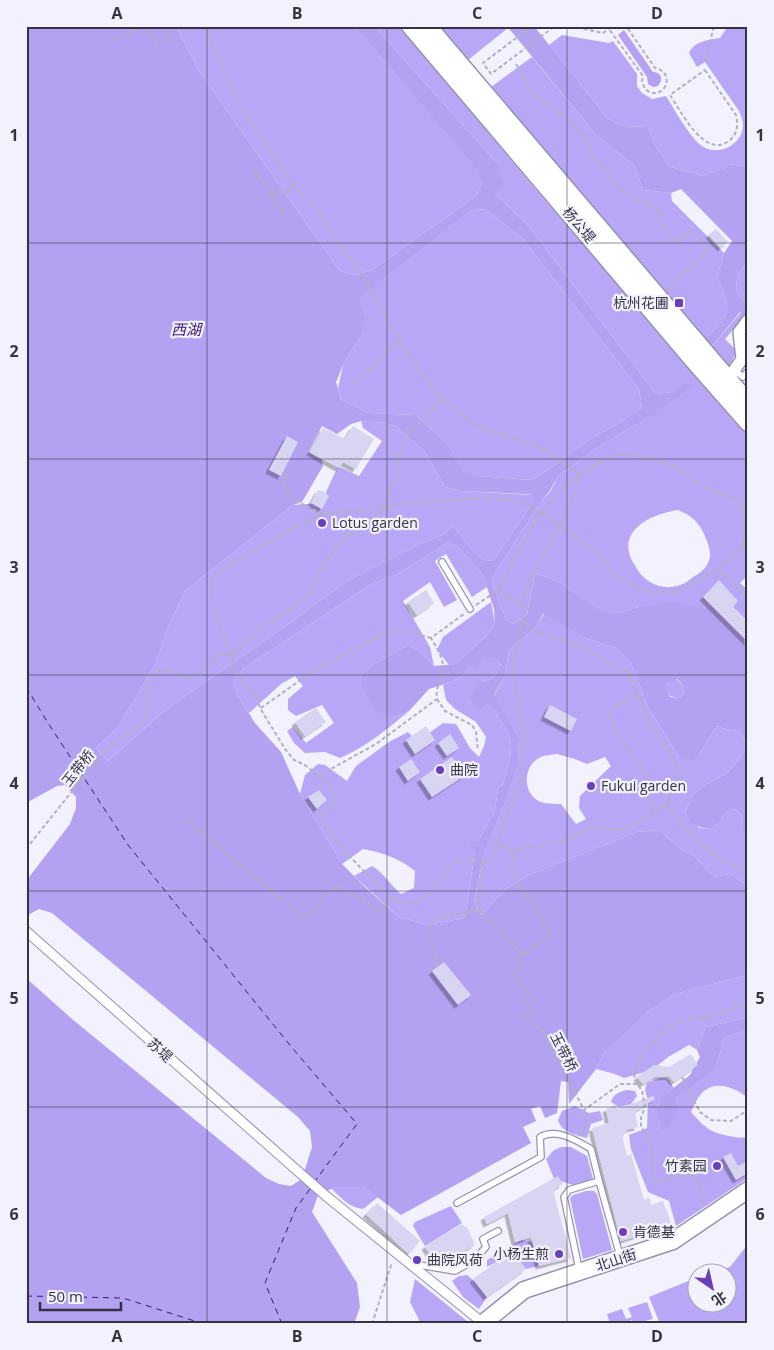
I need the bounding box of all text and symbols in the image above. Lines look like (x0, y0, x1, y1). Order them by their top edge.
text: A (111, 2, 123, 24)
text: B (292, 2, 302, 24)
text: C (472, 2, 482, 24)
text: D (651, 2, 663, 24)
text: 1 (9, 124, 19, 146)
text: 1 (755, 124, 765, 146)
street label: 杨公堤 (559, 202, 600, 247)
place label: 杭州花圃 (613, 293, 669, 312)
marker: 杭州花圃 (673, 297, 685, 309)
water label: 西湖 (171, 319, 203, 339)
text: 2 (9, 340, 19, 362)
text: 2 (755, 340, 765, 362)
place label: Lotus garden (332, 513, 418, 532)
marker: Lotus garden (316, 517, 328, 529)
text: 3 (9, 556, 19, 578)
text: 3 (755, 556, 765, 578)
street label: 玉带桥 (57, 745, 98, 790)
place label: 曲院 (450, 760, 478, 779)
marker: 曲院 (434, 764, 446, 776)
text: 4 (9, 772, 19, 794)
text: 4 (755, 772, 765, 794)
place label: Fukui garden (601, 776, 686, 795)
marker: Fukui garden (585, 780, 597, 792)
text: 5 (9, 987, 19, 1009)
text: 5 (755, 987, 765, 1009)
street label: 玉带桥 (546, 1029, 582, 1075)
street label: 苏堤 (144, 1033, 177, 1066)
place label: 竹素园 (665, 1156, 707, 1175)
marker: 竹素园 (711, 1160, 723, 1172)
text: 6 (9, 1203, 19, 1225)
text: 6 (755, 1203, 765, 1225)
place label: 肯德基 (633, 1222, 675, 1241)
marker: 肯德基 (617, 1226, 629, 1238)
place label: 小杨生煎 (493, 1244, 549, 1263)
street label: 北山街 (593, 1244, 639, 1275)
marker: 小杨生煎 (553, 1248, 565, 1260)
place label: 曲院风荷 (427, 1250, 483, 1269)
marker: 曲院风荷 (411, 1254, 423, 1266)
north arrow (686, 1262, 736, 1312)
scale bar (40, 1280, 121, 1312)
text: 50 m (48, 1286, 83, 1306)
text: 北 (708, 1287, 731, 1311)
text: A (111, 1325, 123, 1347)
text: B (292, 1325, 302, 1347)
text: C (472, 1325, 482, 1347)
text: D (651, 1325, 663, 1347)

